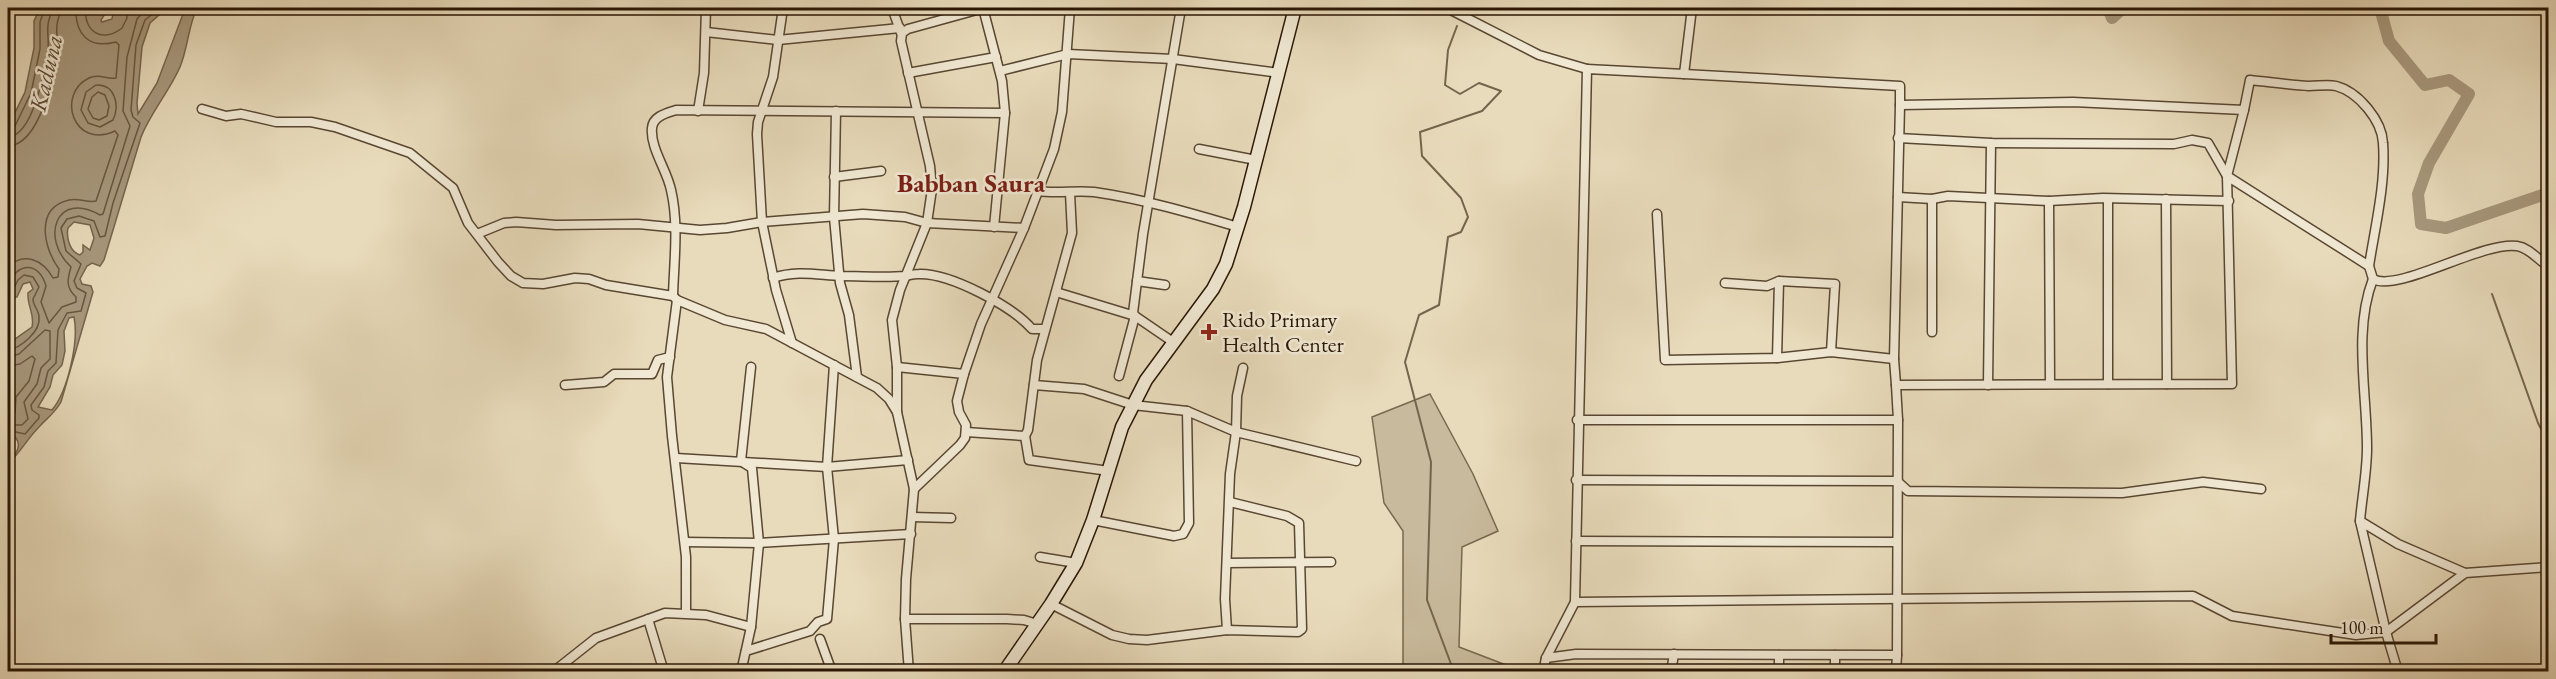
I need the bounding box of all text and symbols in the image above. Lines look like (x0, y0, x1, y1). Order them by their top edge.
water label: Kaduna (21, 32, 69, 115)
district label: Babban Saura (897, 166, 1046, 200)
place label: Rido Primary Health Center (1222, 305, 1344, 359)
marker: Rido Primary Health Center (1200, 323, 1218, 341)
scale bar (2331, 607, 2436, 645)
text: 100 m (2340, 616, 2384, 639)

